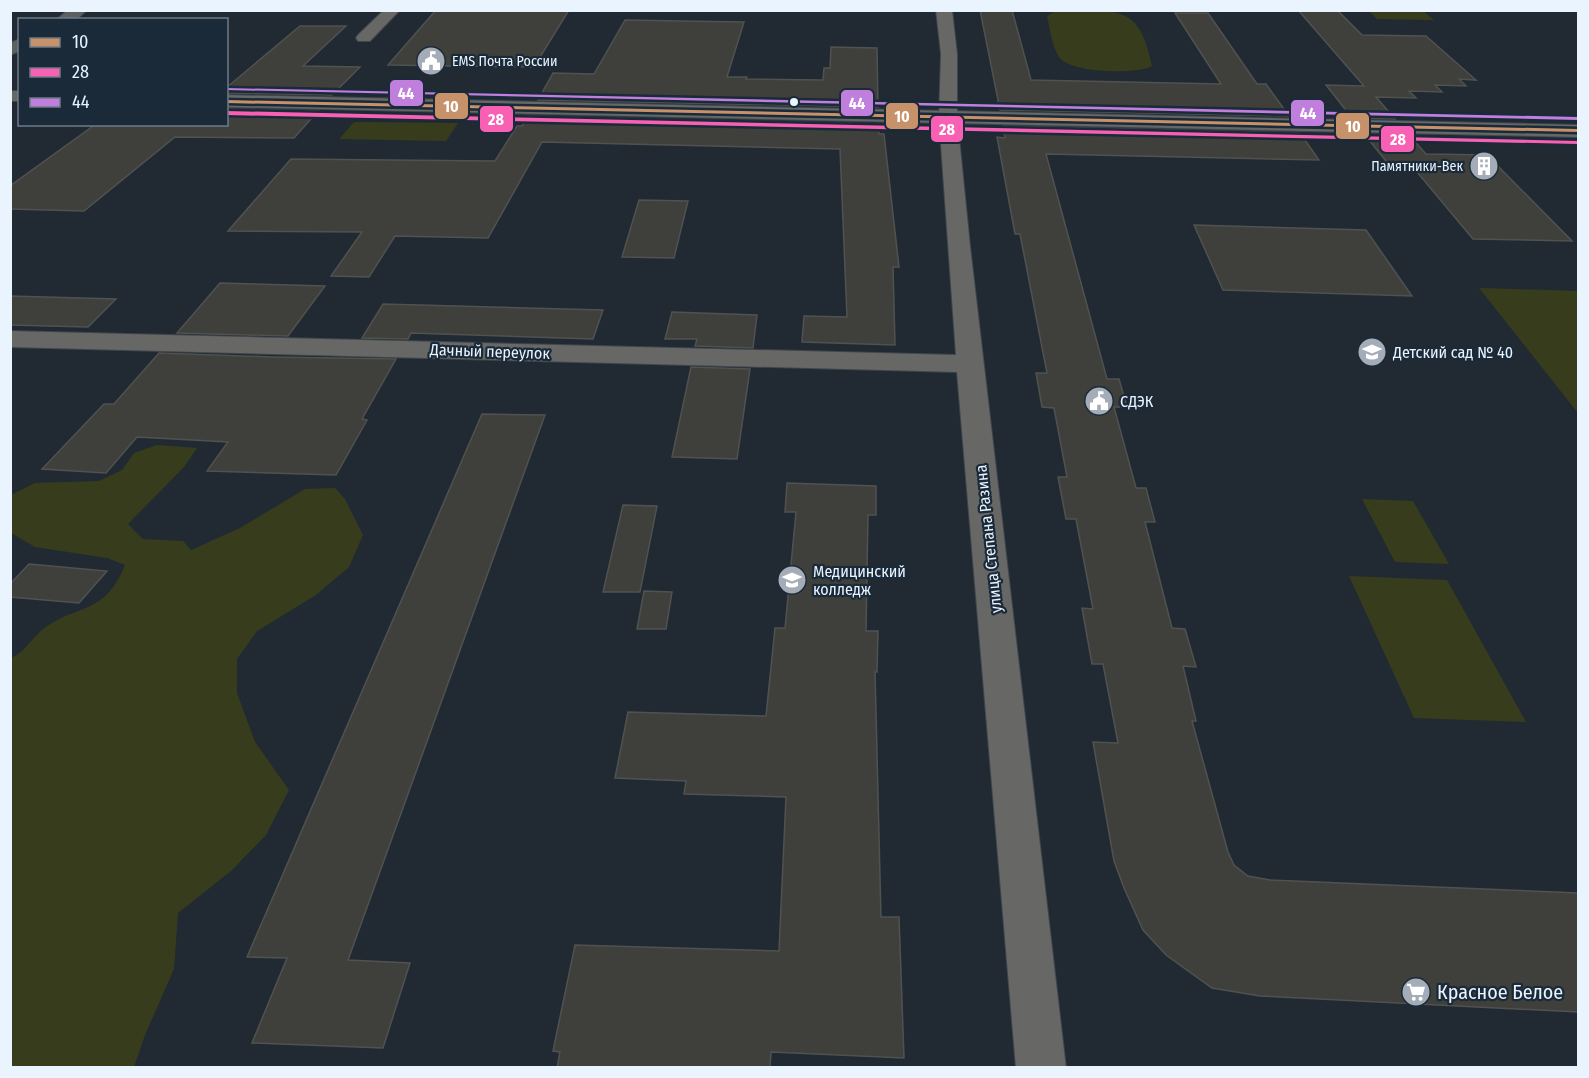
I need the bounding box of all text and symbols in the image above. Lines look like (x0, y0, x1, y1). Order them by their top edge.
legend (18, 18, 228, 126)
text: 10 (72, 31, 88, 53)
public building icon: EMS Почта России (415, 45, 447, 77)
place label: EMS Почта России (452, 53, 558, 70)
text: 28 (72, 61, 89, 83)
line badge: 44 (389, 79, 424, 107)
text: 44 (398, 84, 414, 103)
line badge: 44 (840, 89, 874, 117)
text: 44 (72, 91, 90, 113)
line badge: 10 (434, 92, 469, 120)
text: 44 (849, 94, 865, 113)
unlabelled marker (788, 96, 800, 108)
text: 10 (443, 97, 459, 116)
line badge: 44 (1290, 99, 1325, 127)
line badge: 10 (885, 102, 919, 130)
text: 44 (1300, 104, 1316, 123)
line badge: 28 (479, 105, 514, 133)
text: 10 (894, 107, 910, 126)
text: 28 (487, 110, 504, 129)
line badge: 10 (1335, 112, 1370, 140)
line badge: 28 (930, 115, 964, 143)
text: 10 (1345, 117, 1361, 136)
text: 28 (938, 120, 955, 139)
line badge: 28 (1380, 125, 1415, 153)
text: 28 (1389, 130, 1406, 149)
building icon: Памятники-Век (1468, 150, 1500, 182)
place label: Памятники-Век (1371, 158, 1463, 175)
school or university icon: Детский сад № 40 (1356, 336, 1388, 368)
street label: Дачный переулок (429, 340, 551, 363)
place label: Детский сад № 40 (1392, 343, 1513, 362)
public building icon: СДЭК (1083, 385, 1115, 417)
place label: СДЭК (1120, 392, 1154, 411)
street label: улица Степана Разина (971, 464, 1006, 614)
place label: Медицинский колледж (813, 562, 906, 599)
school or university icon: Медицинский колледж (776, 564, 808, 596)
supermarket icon: Красное Белое (1400, 976, 1432, 1008)
place label: Красное Белое (1437, 980, 1563, 1004)

